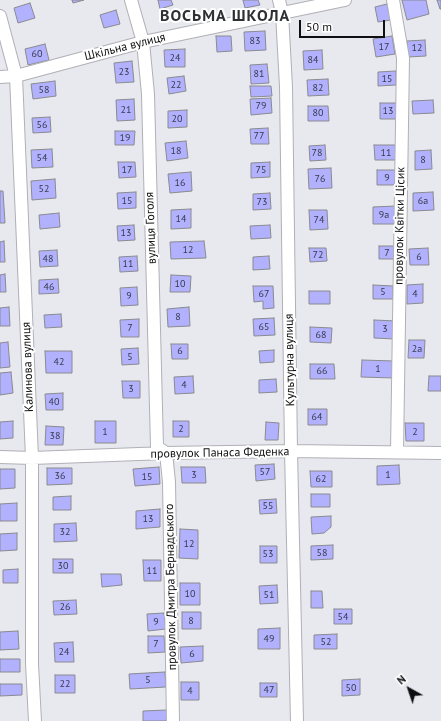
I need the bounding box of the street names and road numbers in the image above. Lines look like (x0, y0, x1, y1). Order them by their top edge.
street label: Шкільна вулиця (83, 30, 167, 64)
street label: провулок Квітки Цісик (392, 167, 408, 285)
street label: вулиця Гоголя (143, 192, 159, 264)
street label: Культурна вулиця (282, 314, 298, 406)
street label: Калинова вулиця (19, 322, 37, 412)
street label: провулок Панаса Феденка (150, 445, 290, 461)
street label: провулок Дмитра Бернадського (162, 504, 180, 670)

